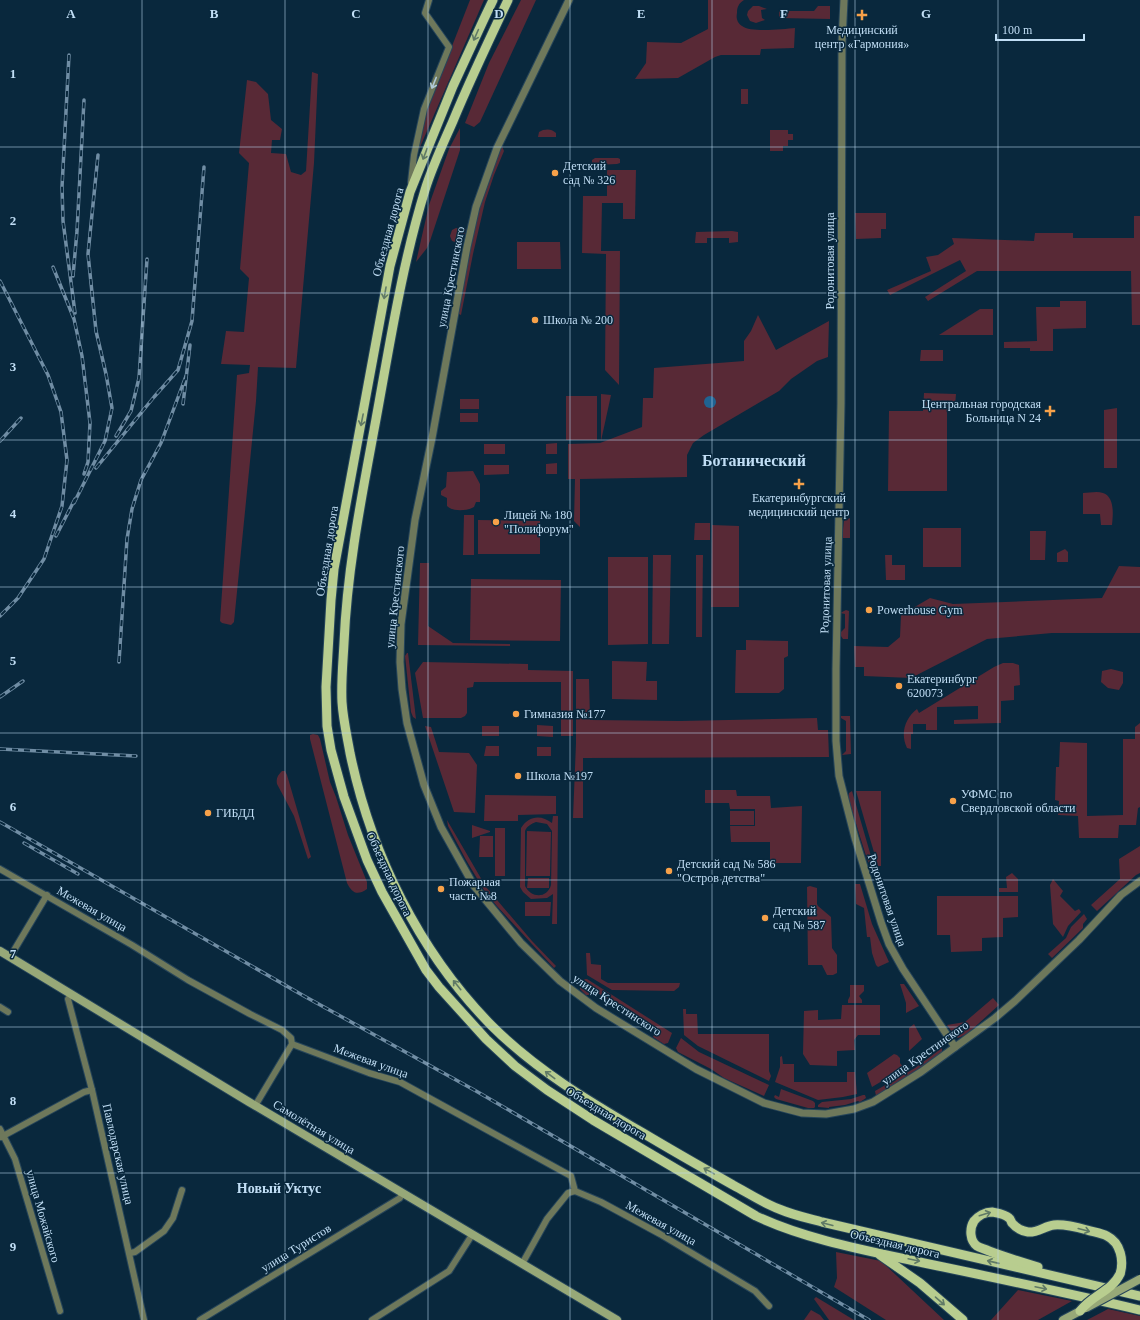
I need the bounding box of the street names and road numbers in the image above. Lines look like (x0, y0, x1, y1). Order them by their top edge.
street label: Объездная дорога (369, 185, 407, 278)
street label: Родонитовая улица (823, 212, 837, 310)
street label: улица Крестинского (434, 225, 468, 329)
street label: Объездная дорога (313, 504, 341, 597)
street label: Родонитовая улица (817, 536, 835, 634)
street label: улица Крестинского (383, 545, 407, 649)
street label: Объездная дорога (363, 830, 415, 919)
street label: Родонитовая улица (865, 852, 910, 949)
street label: Межевая улица (55, 883, 130, 935)
street label: улица Крестинского (570, 971, 664, 1039)
street label: улица Крестинского (879, 1018, 971, 1088)
street label: Межевая улица (332, 1041, 411, 1081)
street label: Объездная дорога (563, 1083, 649, 1143)
street label: Самолётная улица (270, 1097, 358, 1157)
street label: Павлодарская улица (100, 1102, 137, 1206)
street label: улица Можайского (23, 1168, 63, 1264)
street label: Межевая улица (623, 1198, 699, 1248)
street label: улица Туристов (258, 1221, 334, 1275)
street label: Объездная дорога (849, 1227, 942, 1261)

